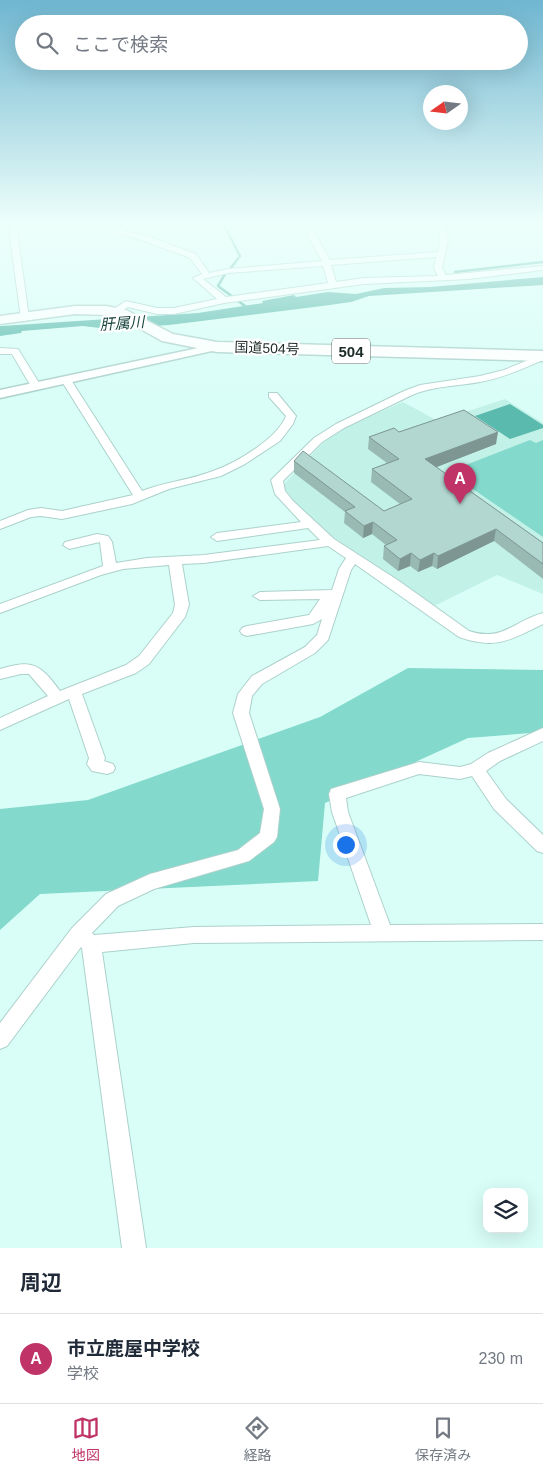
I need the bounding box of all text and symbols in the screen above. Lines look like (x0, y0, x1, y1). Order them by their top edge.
search box (15, 15, 528, 70)
icon: search (33, 29, 61, 57)
text: ここで検索 (73, 34, 168, 55)
north arrow (423, 85, 468, 130)
water label: 肝属川 (99, 313, 147, 333)
road number: 504 (332, 338, 370, 364)
street label: 国道504号 (234, 339, 300, 357)
pin: A (444, 463, 476, 504)
your location (333, 832, 359, 858)
map controls (483, 1188, 528, 1233)
button: layers (483, 1188, 528, 1233)
text: 周辺 (20, 1271, 62, 1294)
text: 市立鹿屋中学校 (67, 1338, 200, 1359)
text: A (30, 1350, 42, 1367)
text: 230 m (479, 1350, 523, 1367)
text: 学校 (67, 1365, 99, 1382)
tab: 地図 (72, 1414, 100, 1464)
tab: 経路 (243, 1414, 271, 1464)
tab: 保存済み (415, 1414, 471, 1464)

